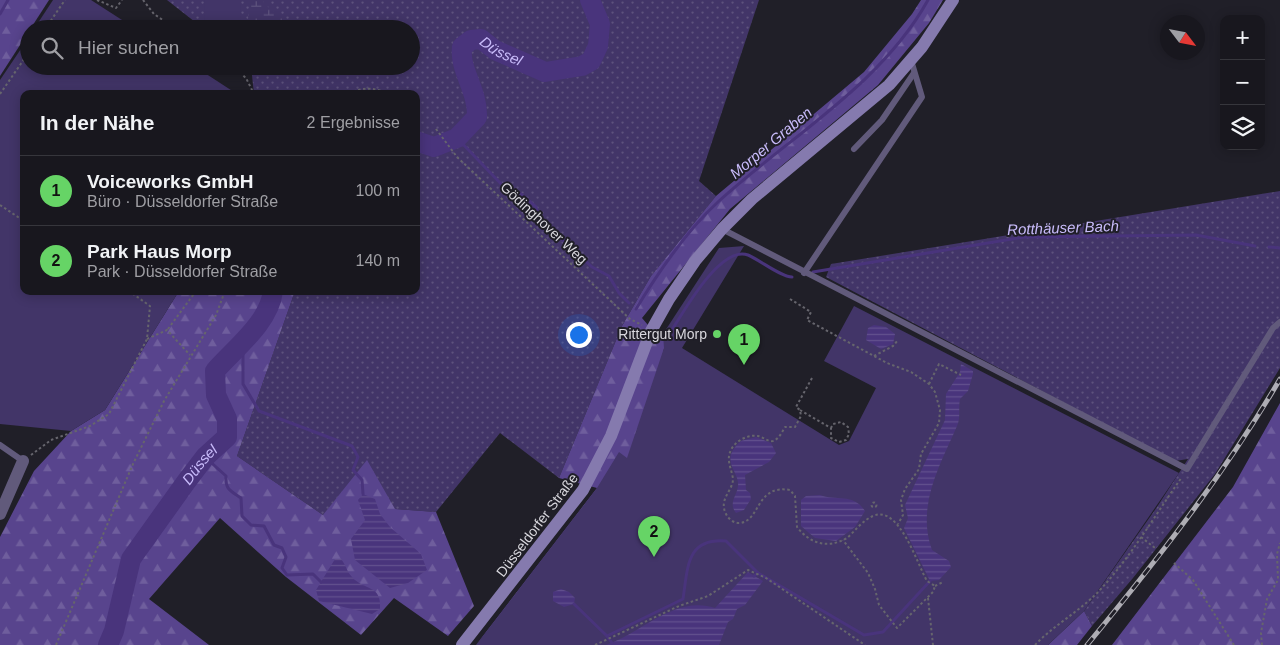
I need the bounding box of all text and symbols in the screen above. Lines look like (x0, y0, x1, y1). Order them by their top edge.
north arrow (1160, 15, 1205, 60)
map controls (1220, 15, 1265, 150)
button: + (1220, 15, 1265, 60)
search box (20, 20, 420, 75)
water label: Düssel (477, 32, 526, 69)
icon: search (38, 34, 66, 62)
text: Hier suchen (78, 37, 179, 58)
button: − (1220, 60, 1265, 105)
water label: Morper Graben (726, 103, 815, 182)
button: layers (1220, 105, 1265, 150)
text: In der Nähe (40, 111, 154, 134)
text: 2 Ergebnisse (307, 114, 400, 131)
text: Voiceworks GmbH (87, 171, 253, 192)
street label: Gödinghover Weg (497, 179, 591, 267)
text: 1 (52, 182, 60, 199)
text: 100 m (356, 182, 400, 199)
text: Büro · Düsseldorfer Straße (87, 193, 278, 210)
water label: Rotthäuser Bach (1007, 217, 1119, 238)
text: Park Haus Morp (87, 241, 232, 262)
text: 2 (52, 252, 60, 269)
text: 140 m (356, 252, 400, 269)
text: Park · Düsseldorfer Straße (87, 263, 277, 280)
your location (566, 322, 592, 348)
pin: 1 (728, 324, 760, 365)
place label: Rittergut Morp (618, 326, 707, 342)
marker: Rittergut Morp (711, 328, 723, 340)
water label: Düssel (178, 441, 221, 487)
street label: Düsseldorfer Straße (493, 470, 581, 580)
pin: 2 (638, 516, 670, 557)

